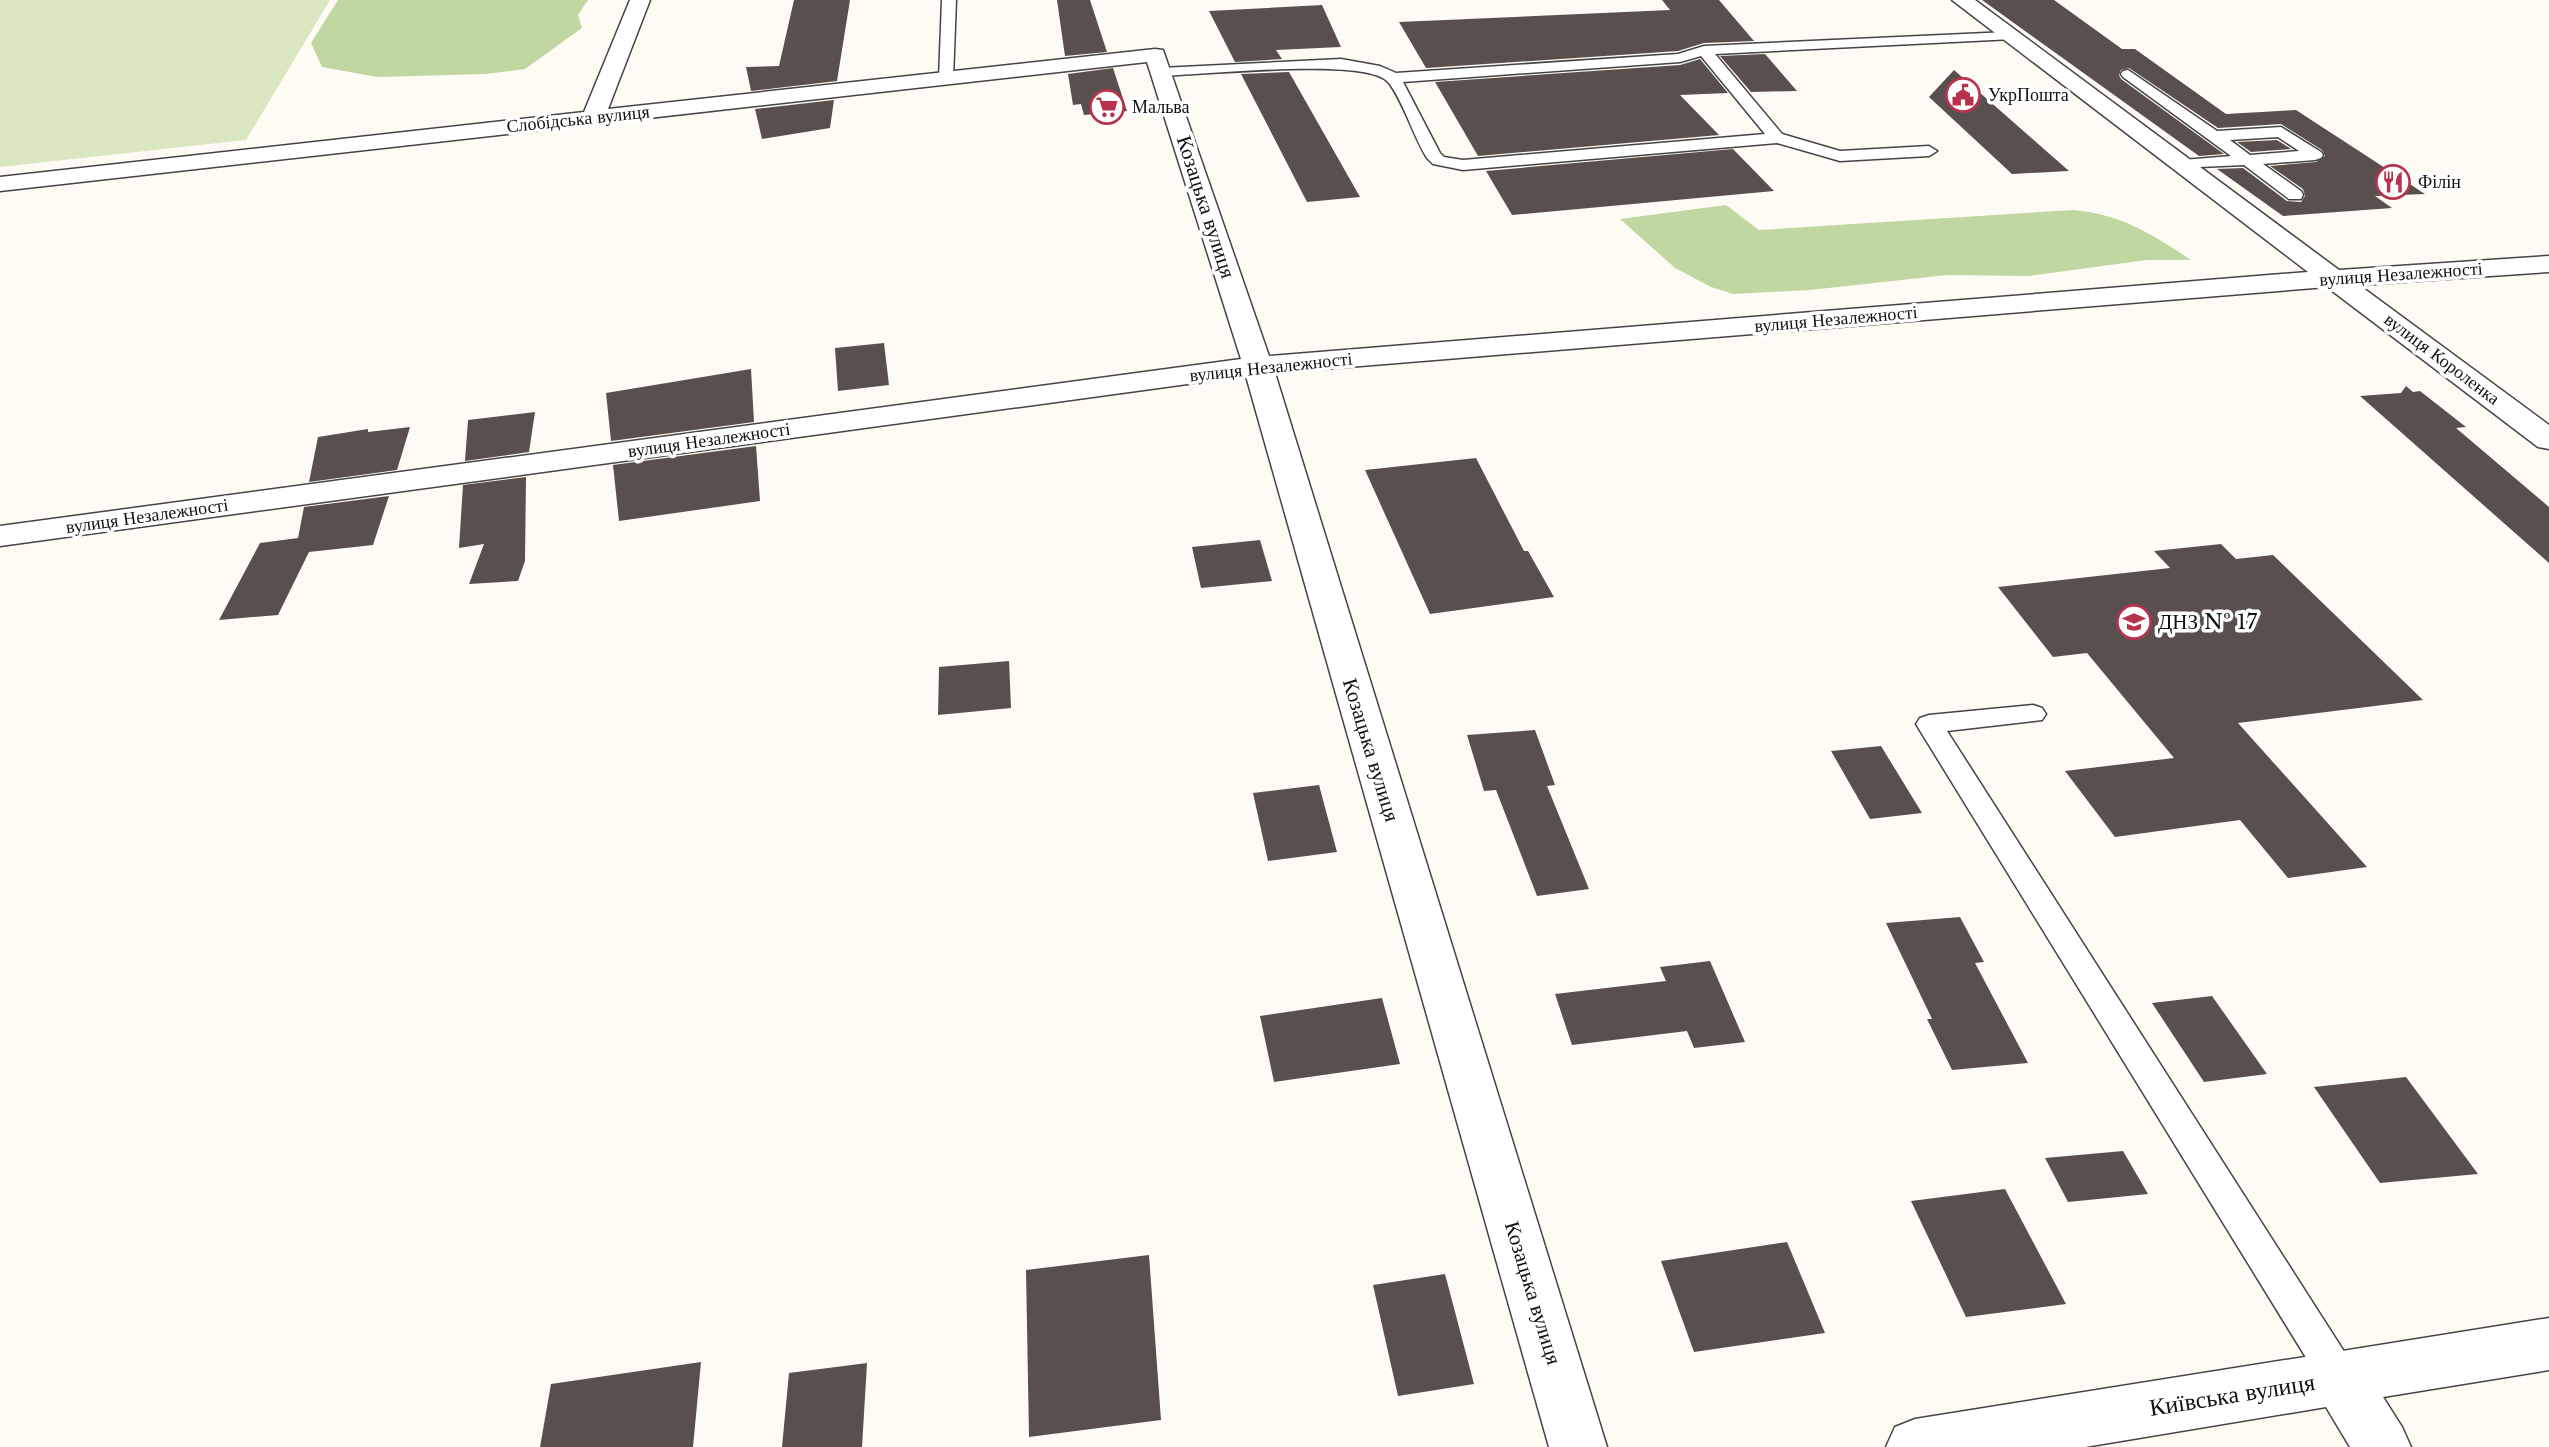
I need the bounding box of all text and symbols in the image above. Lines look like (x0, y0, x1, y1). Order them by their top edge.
public building icon: УкрПошта (1944, 76, 1982, 114)
place label: УкрПошта (1988, 84, 2069, 106)
supermarket icon: Мальва (1088, 88, 1126, 126)
place label: Мальва (1132, 96, 1190, 118)
street label: Слобідська вулиця (505, 101, 651, 137)
street label: Козацька вулиця (1171, 132, 1241, 282)
restaurant icon: Філін (2374, 163, 2412, 201)
place label: Філін (2418, 171, 2461, 193)
street label: вулиця Незалежності (2319, 257, 2483, 291)
street label: вулиця Незалежності (1754, 301, 1918, 337)
street label: вулиця Короленка (2380, 308, 2504, 410)
street label: вулиця Незалежності (1188, 348, 1354, 386)
street label: вулиця Незалежності (626, 418, 792, 462)
street label: вулиця Незалежності (64, 494, 230, 538)
school or university icon: ДНЗ № 17 (2115, 603, 2153, 641)
place label: ДНЗ № 17 (2158, 609, 2257, 635)
street label: Козацька вулиця (1337, 675, 1405, 825)
street label: Козацька вулиця (1499, 1218, 1567, 1368)
street label: Київська вулиця (2147, 1367, 2317, 1422)

